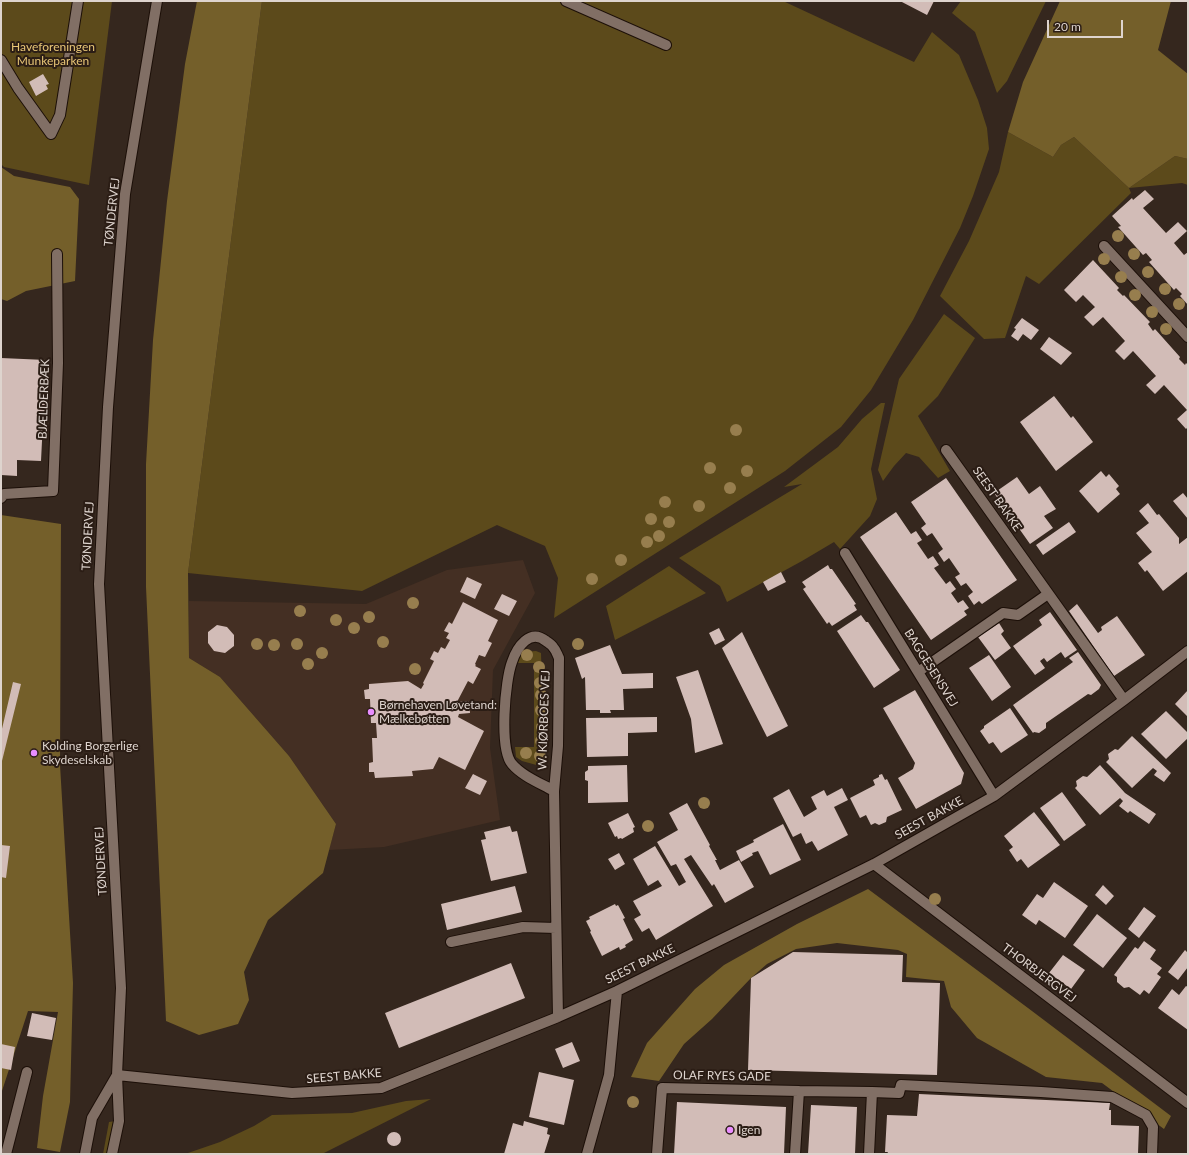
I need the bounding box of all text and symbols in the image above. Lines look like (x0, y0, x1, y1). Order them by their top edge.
scale bar (1049, 12, 1125, 38)
text: 20 m (1054, 19, 1081, 34)
park label: Haveforeningen Munkeparken (11, 40, 95, 68)
street label: TØNDERVEJ (101, 177, 123, 247)
street label: BJÆLDERBÆK (35, 359, 53, 439)
street label: SEEST BAKKE (969, 464, 1025, 534)
street label: TØNDERVEJ (79, 501, 97, 571)
street label: BAGGESENSVEJ (901, 626, 961, 710)
street label: W. KIØRBOES VEJ (535, 670, 553, 770)
place label: Børnehaven Løvetand: Mælkebøtten (379, 698, 497, 726)
marker: Børnehaven Løvetand: Mælkebøtten (366, 707, 376, 717)
place label: Kolding Borgerlige Skydeselskab (42, 739, 138, 767)
marker: Kolding Borgerlige Skydeselskab (29, 748, 39, 758)
street label: SEEST BAKKE (892, 793, 966, 843)
street label: TØNDERVEJ (92, 826, 110, 896)
street label: THORBJERGVEJ (999, 940, 1079, 1006)
street label: SEEST BAKKE (603, 941, 677, 987)
street label: SEEST BAKKE (306, 1066, 382, 1086)
street label: OLAF RYES GADE (673, 1068, 771, 1084)
place label: Igen (738, 1123, 760, 1137)
marker: Igen (725, 1125, 735, 1135)

